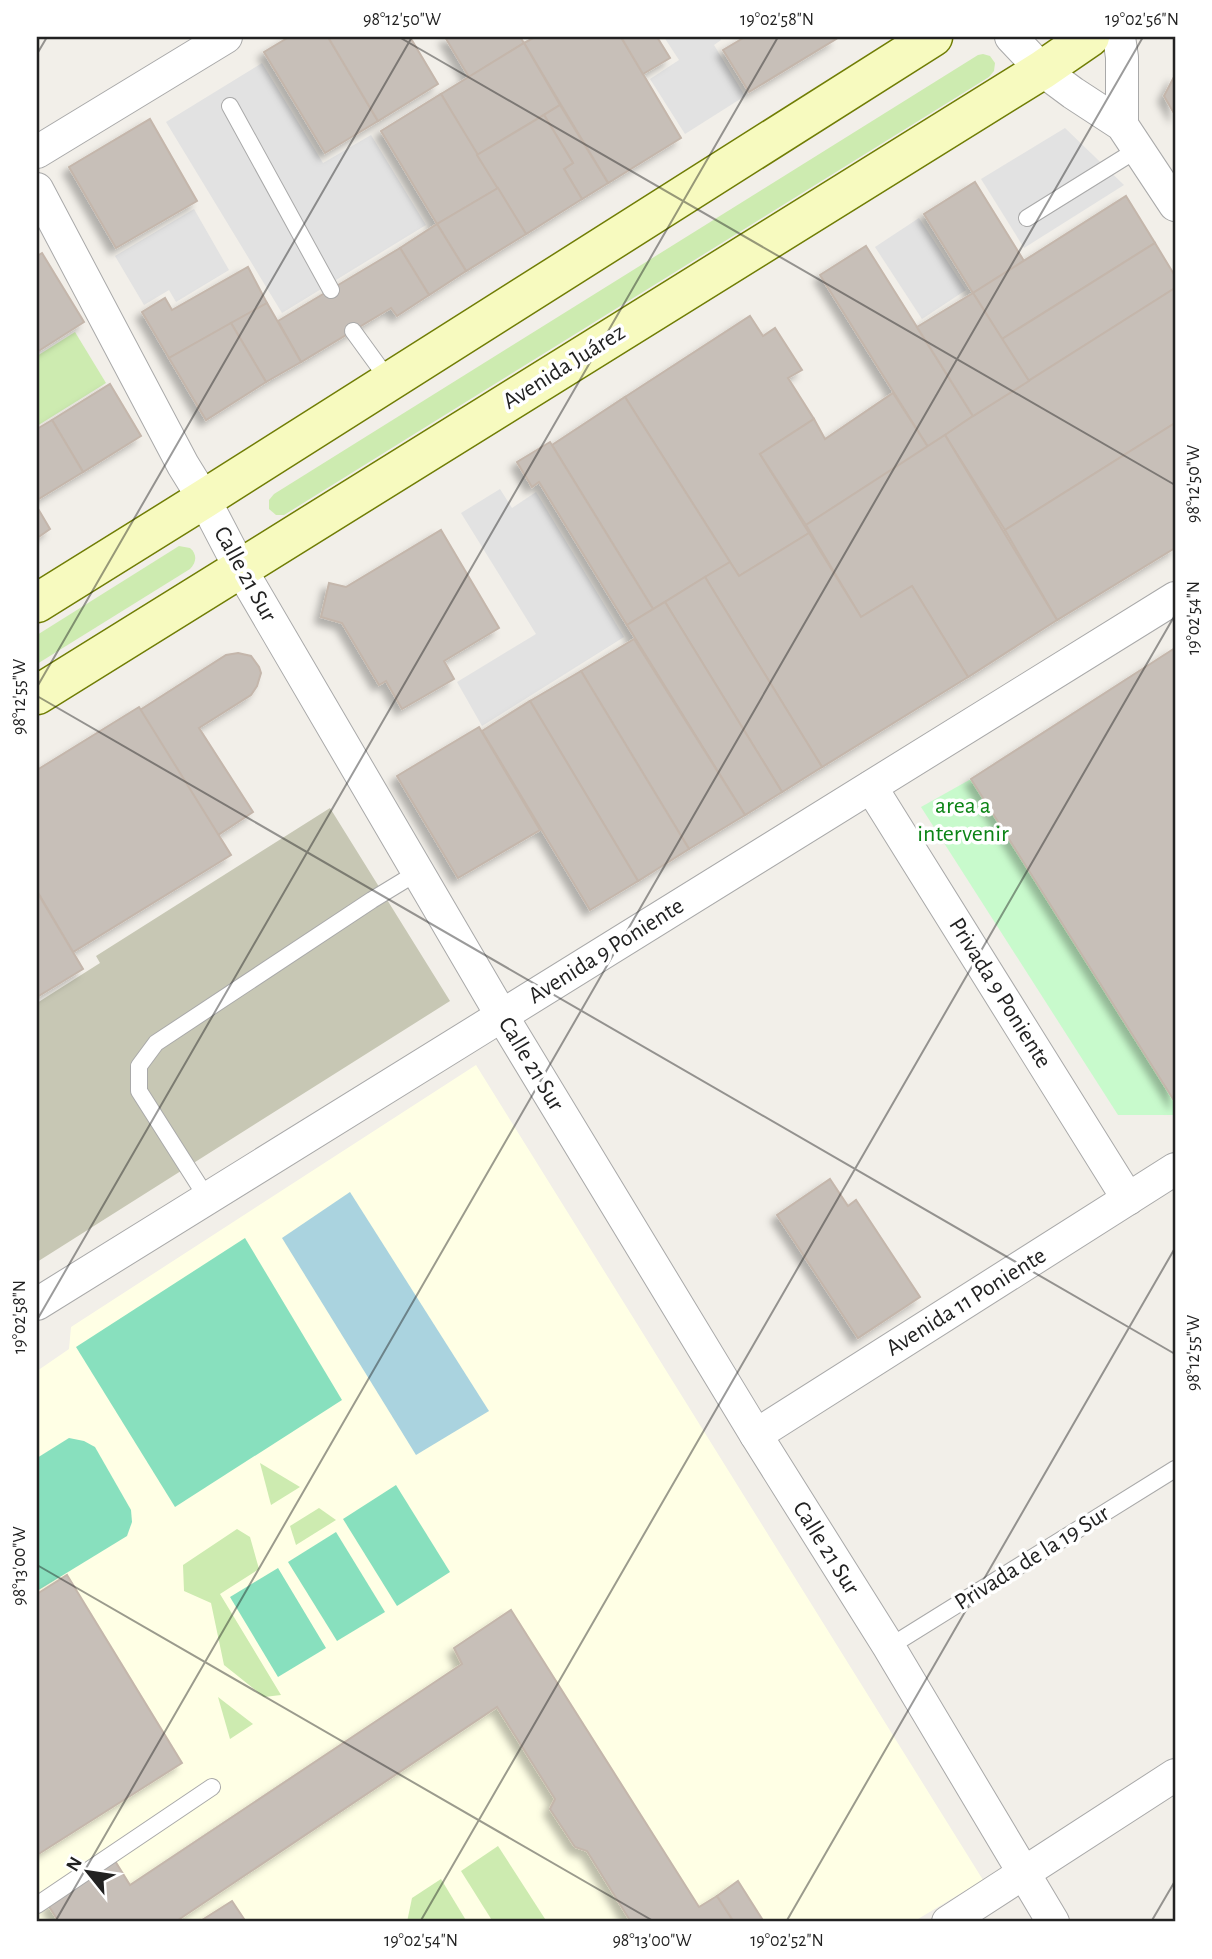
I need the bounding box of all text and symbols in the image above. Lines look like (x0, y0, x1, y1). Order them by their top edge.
text: 98°12'50"W (363, 11, 441, 29)
text: 19°02'58"N (740, 11, 814, 29)
text: 19°02'56"N (1105, 11, 1179, 29)
street label: Avenida Juárez (499, 320, 629, 414)
text: 98°12'50"W (1185, 445, 1203, 523)
street label: Calle 21 Sur (209, 522, 281, 626)
text: 19°02'54"N (1185, 581, 1203, 655)
text: 98°12'55"W (11, 659, 29, 735)
park label: area a intervenir (917, 794, 1009, 846)
street label: Avenida 9 Poniente (524, 894, 688, 1008)
street label: Privada 9 Poniente (944, 914, 1056, 1072)
street label: Calle 21 Sur (494, 1013, 568, 1115)
street label: Avenida 11 Poniente (882, 1243, 1050, 1361)
text: 19°02'58"N (11, 1280, 29, 1354)
text: 98°12'55"W (1185, 1315, 1203, 1391)
street label: Calle 21 Sur (788, 1497, 864, 1599)
street label: Privada de la 19 Sur (951, 1501, 1114, 1615)
text: 98°13'00"W (11, 1526, 29, 1606)
north arrow (52, 1836, 122, 1906)
text: N (63, 1854, 86, 1875)
text: 19°02'54"N (384, 1932, 458, 1950)
text: 98°13'00"W (612, 1932, 692, 1950)
text: 19°02'52"N (750, 1932, 824, 1950)

